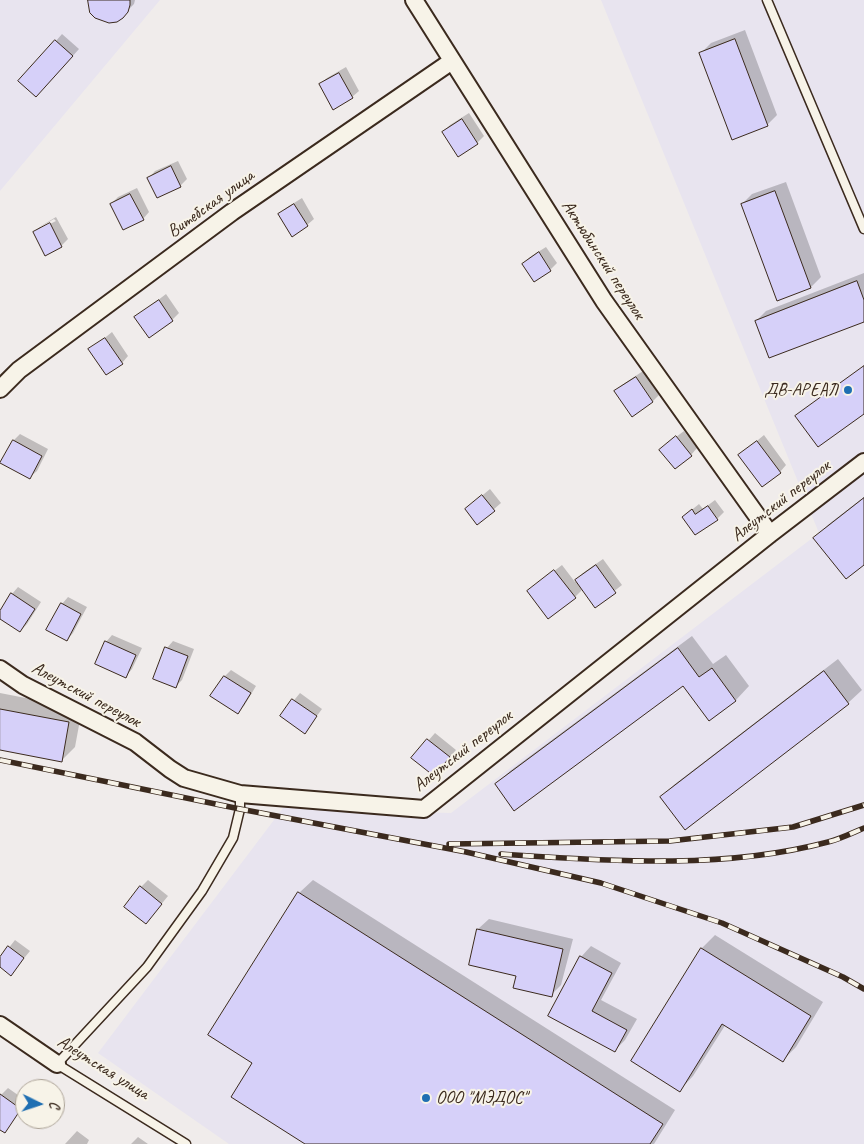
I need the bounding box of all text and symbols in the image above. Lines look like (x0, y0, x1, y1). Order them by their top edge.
street label: Витебская улица (163, 165, 259, 243)
street label: Актюбинский переулок (556, 196, 650, 324)
place label: ДВ-АРЕАЛ (764, 379, 838, 401)
marker: ДВ-АРЕАЛ (842, 384, 854, 396)
street label: Алеутский переулок (727, 456, 835, 546)
street label: Алеутский переулок (28, 657, 144, 733)
street label: Алеутский переулок (409, 706, 517, 796)
street label: Алеутская улица (53, 1031, 153, 1105)
north arrow (15, 1079, 65, 1129)
place label: ООО "МЭДОС" (436, 1087, 527, 1109)
marker: ООО "МЭДОС" (420, 1092, 432, 1104)
text: С (46, 1101, 63, 1109)

